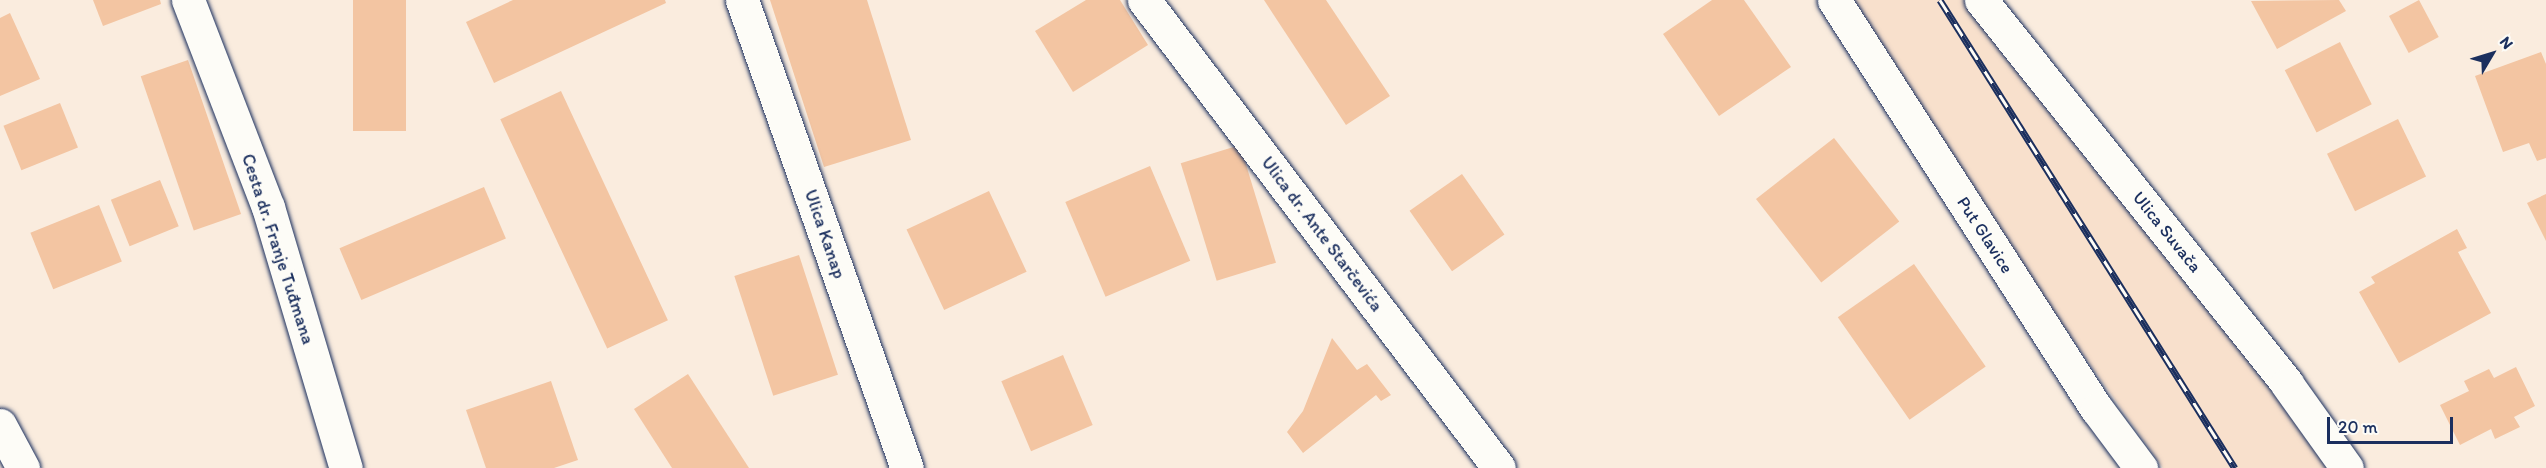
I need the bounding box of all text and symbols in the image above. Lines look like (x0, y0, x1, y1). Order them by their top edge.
north arrow (2462, 24, 2522, 84)
text: N (2496, 33, 2517, 53)
street label: Cesta dr. Franje Tuđmana (237, 152, 319, 346)
street label: Ulica dr. Ante Starčevića (1256, 152, 1388, 316)
street label: Ulica Kanap (800, 187, 850, 281)
street label: Ulica Suvača (2128, 187, 2206, 277)
street label: Put Glavice (1952, 192, 2018, 278)
scale bar (2330, 405, 2456, 443)
text: 20 m (2338, 416, 2378, 438)

